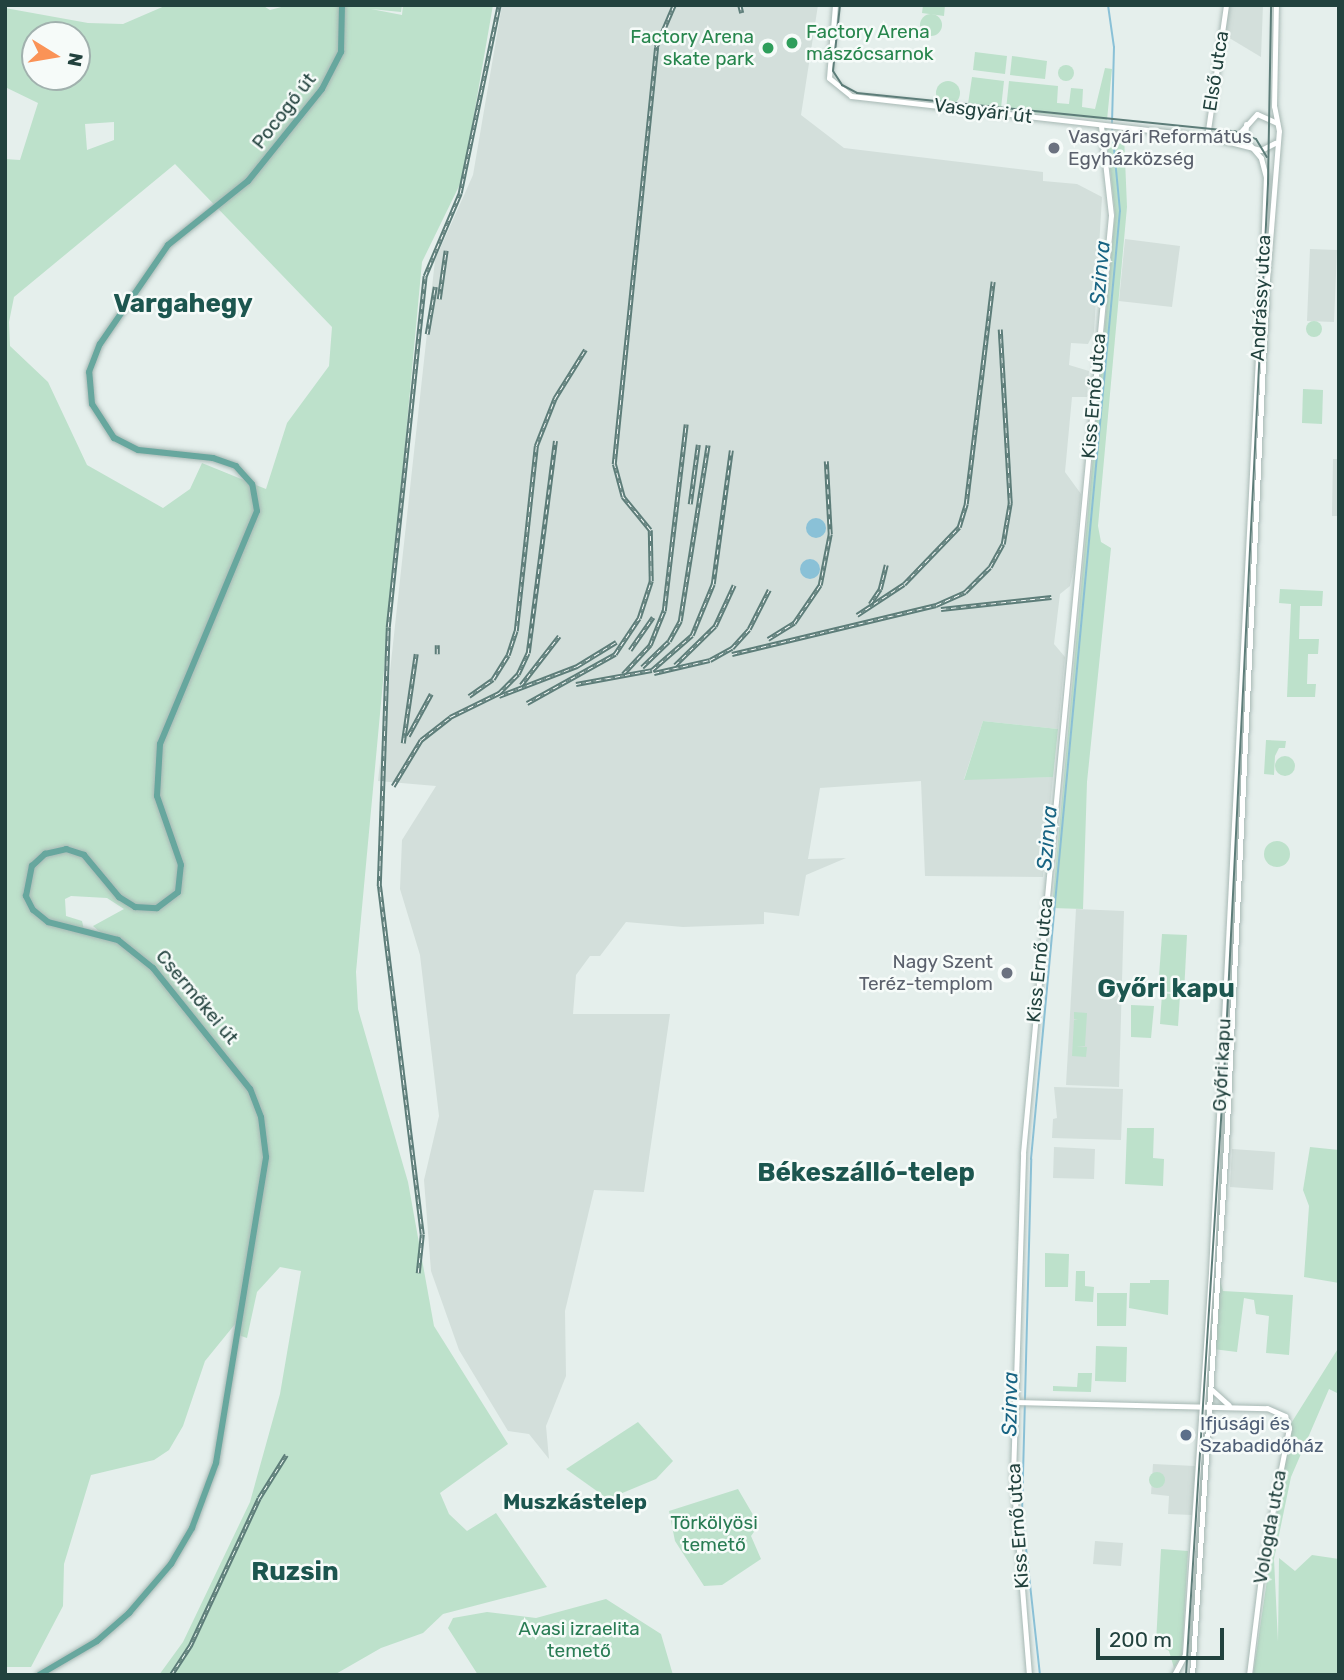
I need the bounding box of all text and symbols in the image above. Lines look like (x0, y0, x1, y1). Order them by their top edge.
north arrow (21, 21, 91, 91)
place label: Factory Arena mászócsarnok (806, 21, 934, 65)
place label: Factory Arena skate park (629, 26, 754, 70)
street label: Első utca (1198, 29, 1234, 113)
marker: Factory Arena mászócsarnok (784, 35, 800, 51)
marker: Factory Arena skate park (760, 40, 776, 56)
text: N (63, 51, 88, 69)
street label: Pocogó út (247, 68, 321, 154)
street label: Vasgyári út (933, 94, 1033, 128)
place label: Vasgyári Református Egyházközség (1068, 126, 1252, 170)
marker: Vasgyári Református Egyházközség (1046, 140, 1062, 156)
street label: Andrássy utca (1246, 234, 1276, 362)
water label: Szinva (1085, 240, 1115, 306)
district label: Vargahegy (113, 288, 253, 320)
street label: Kiss Ernő utca (1077, 332, 1111, 460)
water label: Szinva (1032, 805, 1062, 871)
street label: Kiss Ernő utca (1022, 896, 1058, 1024)
street label: Csermőkei út (151, 945, 243, 1049)
place label: Nagy Szent Teréz-templom (859, 951, 993, 995)
marker: Nagy Szent Teréz-templom (999, 965, 1015, 981)
district label: Győri kapu (1097, 973, 1235, 1005)
street label: Győri kapu (1208, 1018, 1236, 1112)
district label: Békeszálló-telep (757, 1157, 975, 1189)
water label: Szinva (997, 1371, 1023, 1437)
place label: Ifjúsági és Szabadidőház (1200, 1413, 1324, 1457)
marker: Ifjúsági és Szabadidőház (1178, 1427, 1194, 1443)
street label: Kiss Ernő utca (1002, 1463, 1034, 1589)
street label: Vologda utca (1249, 1468, 1291, 1586)
district label: Muszkástelep (503, 1489, 647, 1515)
park label: Törkölyösi temető (670, 1512, 758, 1556)
district label: Ruzsin (251, 1556, 339, 1588)
scale bar (1099, 1614, 1227, 1658)
park label: Avasi izraelita temető (518, 1618, 640, 1662)
text: 200 m (1109, 1627, 1172, 1652)

